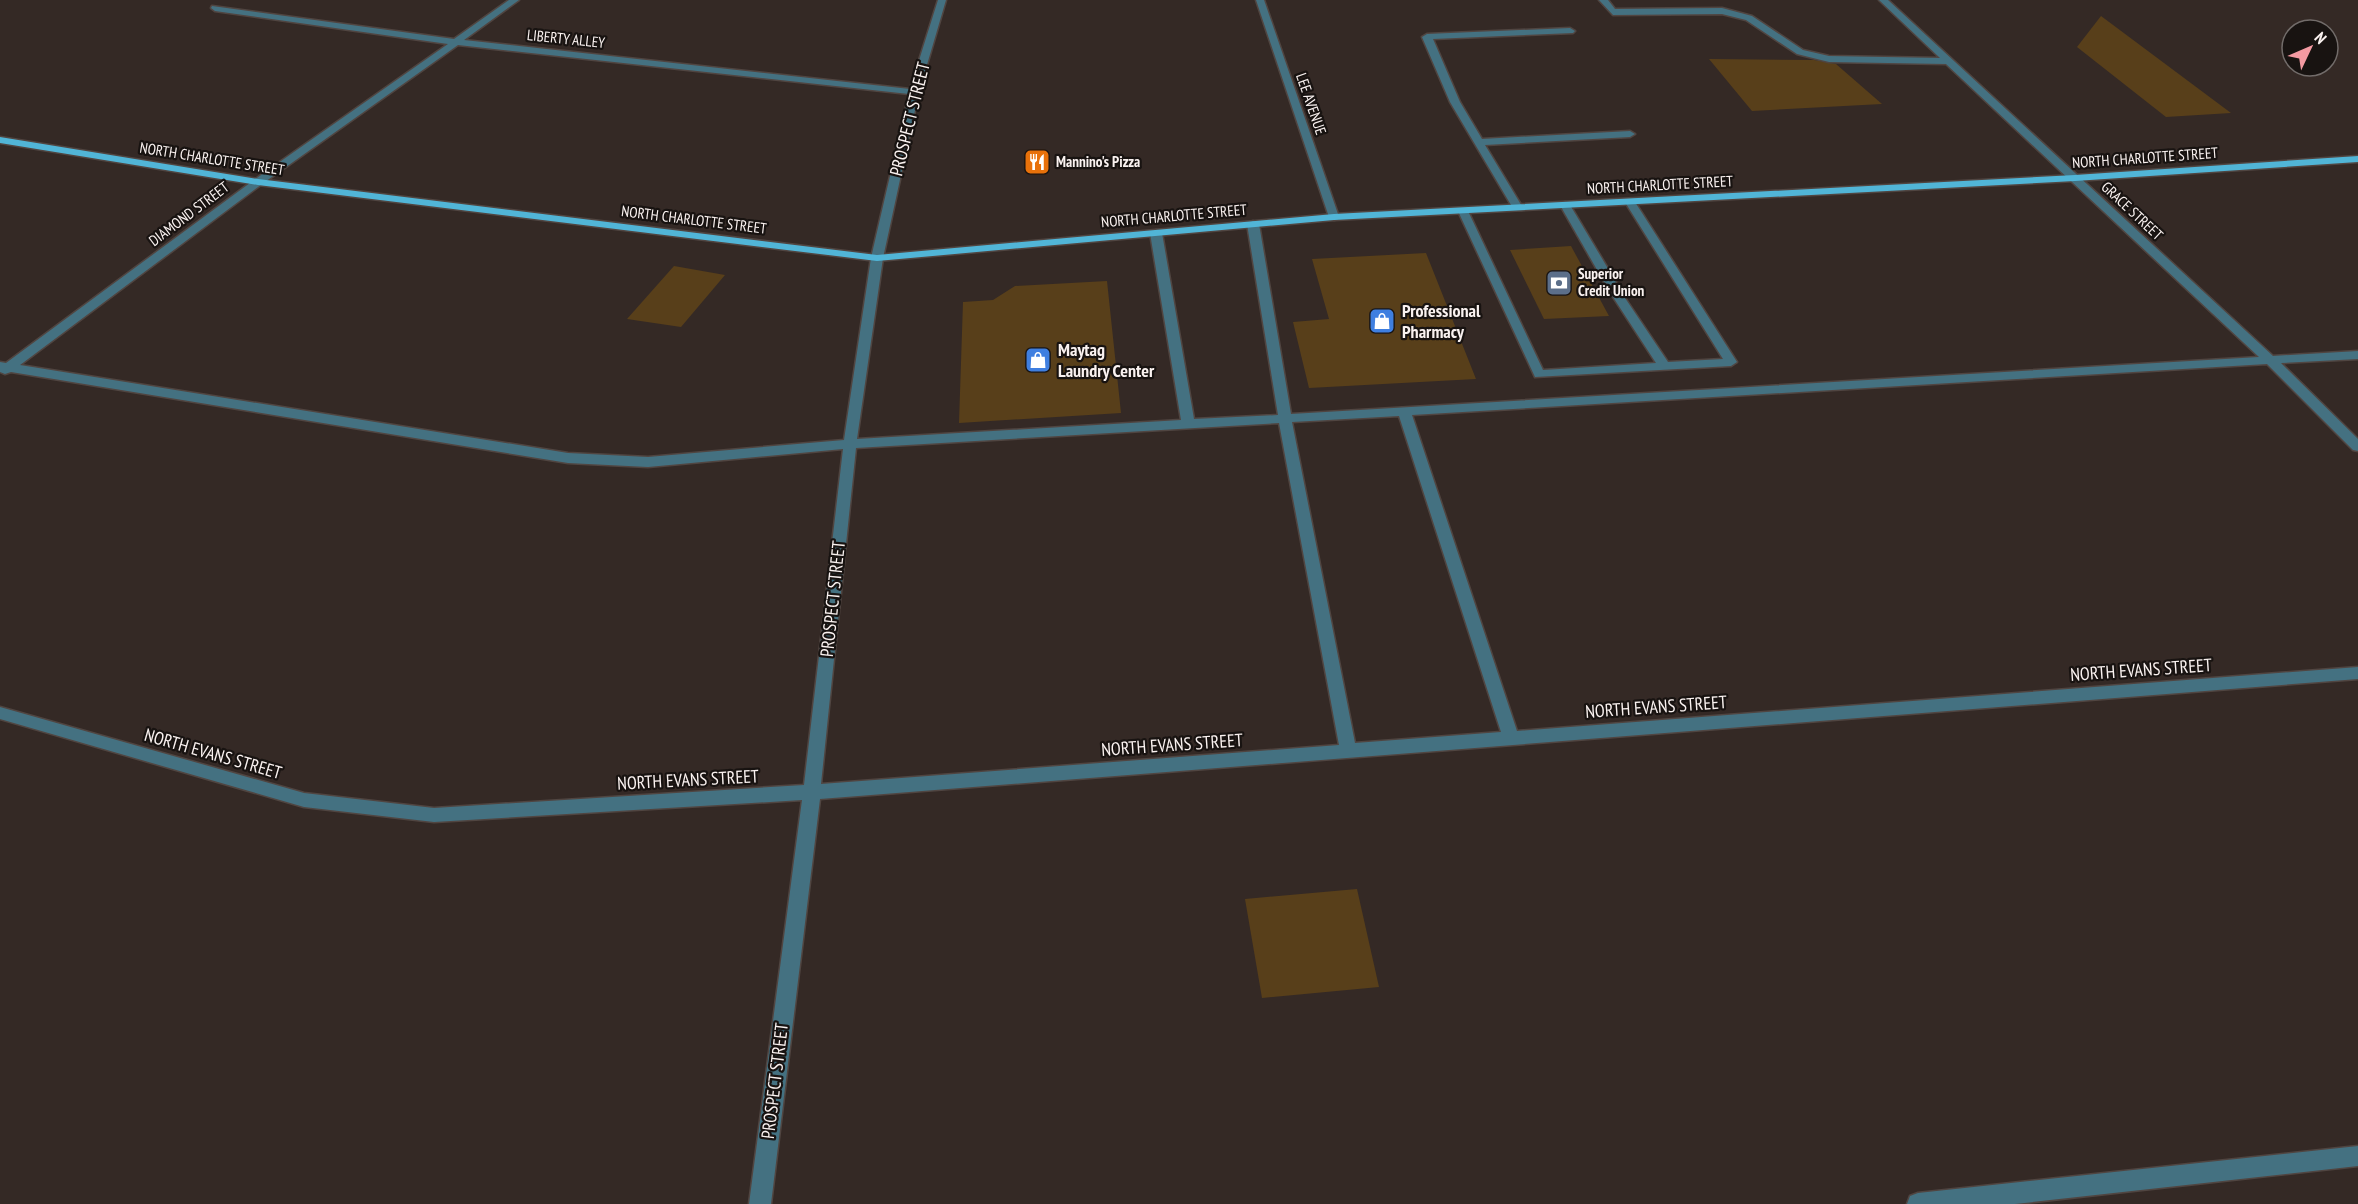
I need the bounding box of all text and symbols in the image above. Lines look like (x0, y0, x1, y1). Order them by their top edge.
north arrow (2280, 18, 2340, 78)
street label: LIBERTY ALLEY (526, 25, 606, 52)
text: N (2311, 28, 2331, 48)
street label: PROSPECT STREET (884, 60, 935, 178)
street label: LEE AVENUE (1292, 70, 1331, 137)
street label: NORTH CHARLOTTE STREET (138, 138, 286, 179)
street label: NORTH CHARLOTTE STREET (2071, 143, 2219, 172)
restaurant icon: Mannino's Pizza (1022, 147, 1052, 177)
place label: Mannino's Pizza (1056, 152, 1140, 171)
street label: NORTH CHARLOTTE STREET (1586, 171, 1734, 198)
street label: DIAMOND STREET (145, 177, 233, 250)
street label: GRACE STREET (2098, 177, 2167, 244)
street label: NORTH CHARLOTTE STREET (1100, 200, 1248, 231)
street label: NORTH CHARLOTTE STREET (620, 201, 768, 238)
place label: Superior Credit Union (1578, 264, 1645, 300)
bank icon: Superior Credit Union (1544, 268, 1574, 298)
place label: Professional Pharmacy (1402, 299, 1481, 343)
shop icon: Professional Pharmacy (1367, 306, 1397, 336)
place label: Maytag Laundry Center (1058, 338, 1155, 382)
shop icon: Maytag Laundry Center (1023, 345, 1053, 375)
street label: PROSPECT STREET (815, 540, 850, 658)
street label: NORTH EVANS STREET (2069, 653, 2213, 686)
street label: NORTH EVANS STREET (1584, 690, 1728, 723)
street label: NORTH EVANS STREET (142, 723, 284, 784)
street label: NORTH EVANS STREET (1100, 728, 1244, 761)
street label: NORTH EVANS STREET (617, 764, 759, 795)
street label: PROSPECT STREET (756, 1022, 793, 1140)

